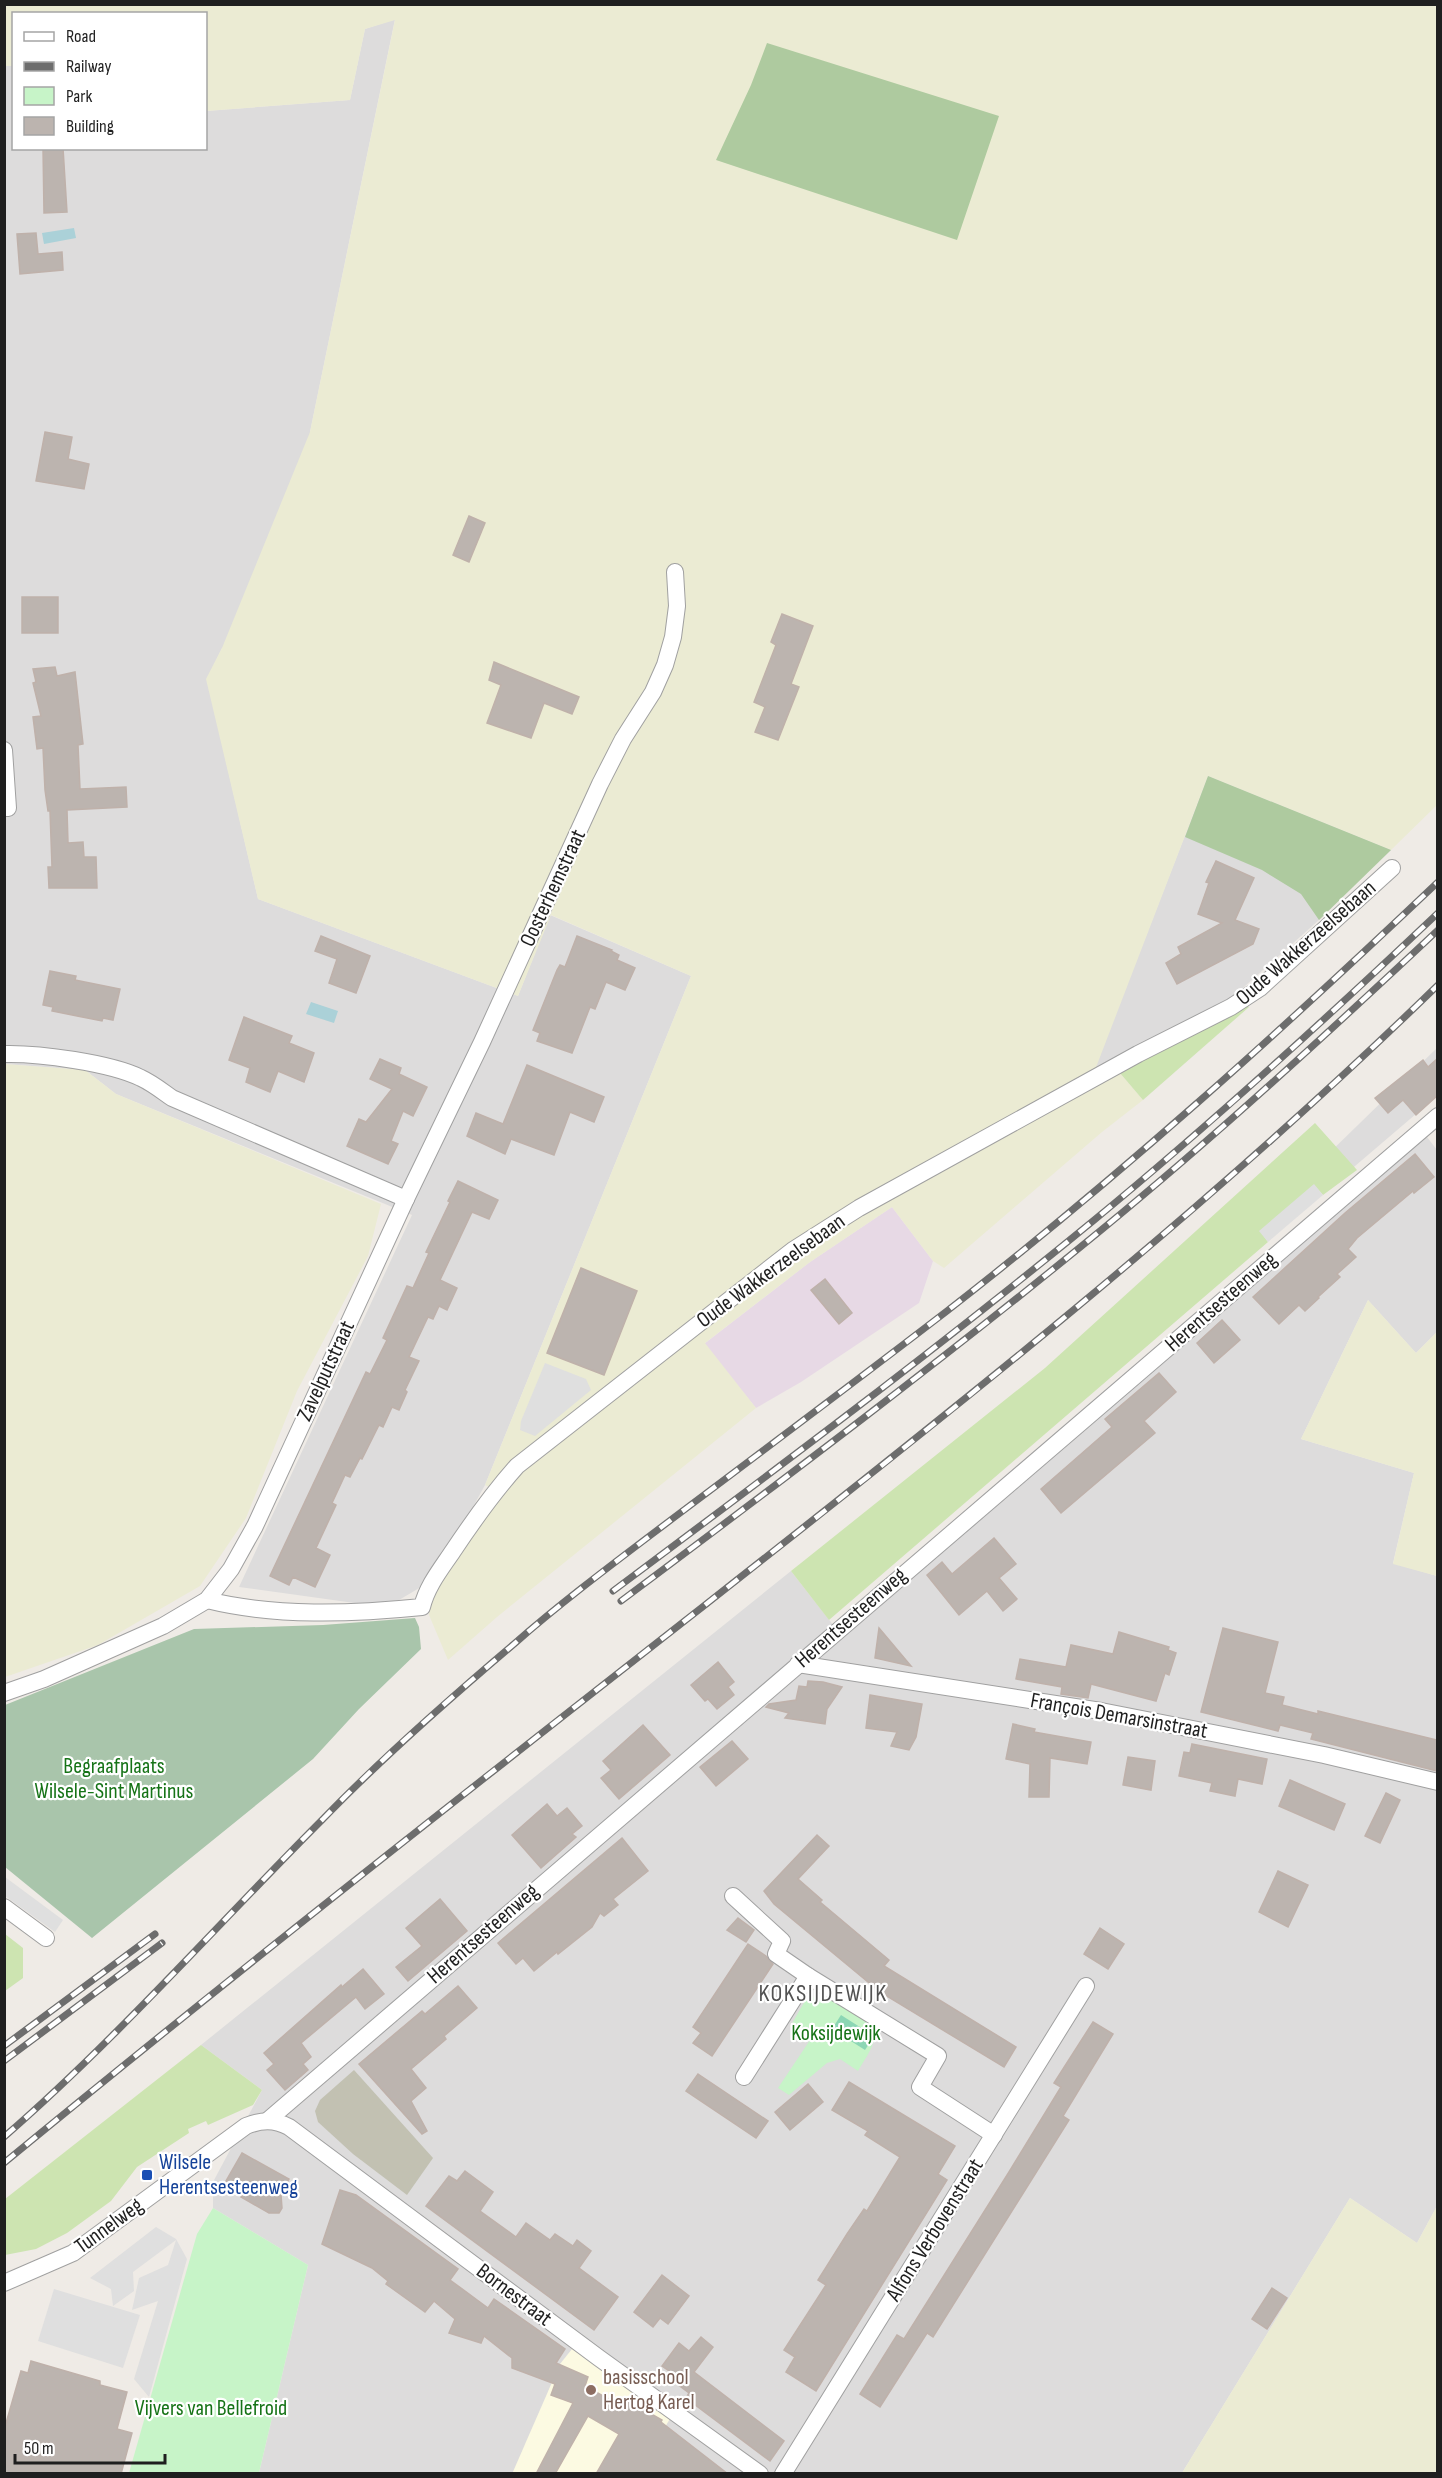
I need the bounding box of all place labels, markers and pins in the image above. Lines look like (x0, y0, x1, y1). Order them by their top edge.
place label: Wilsele Herentsesteenweg (159, 2149, 298, 2201)
marker: Wilsele Herentsesteenweg (140, 2168, 154, 2182)
place label: basisschool Hertog Karel (603, 2364, 695, 2416)
marker: basisschool Hertog Karel (584, 2383, 598, 2397)

